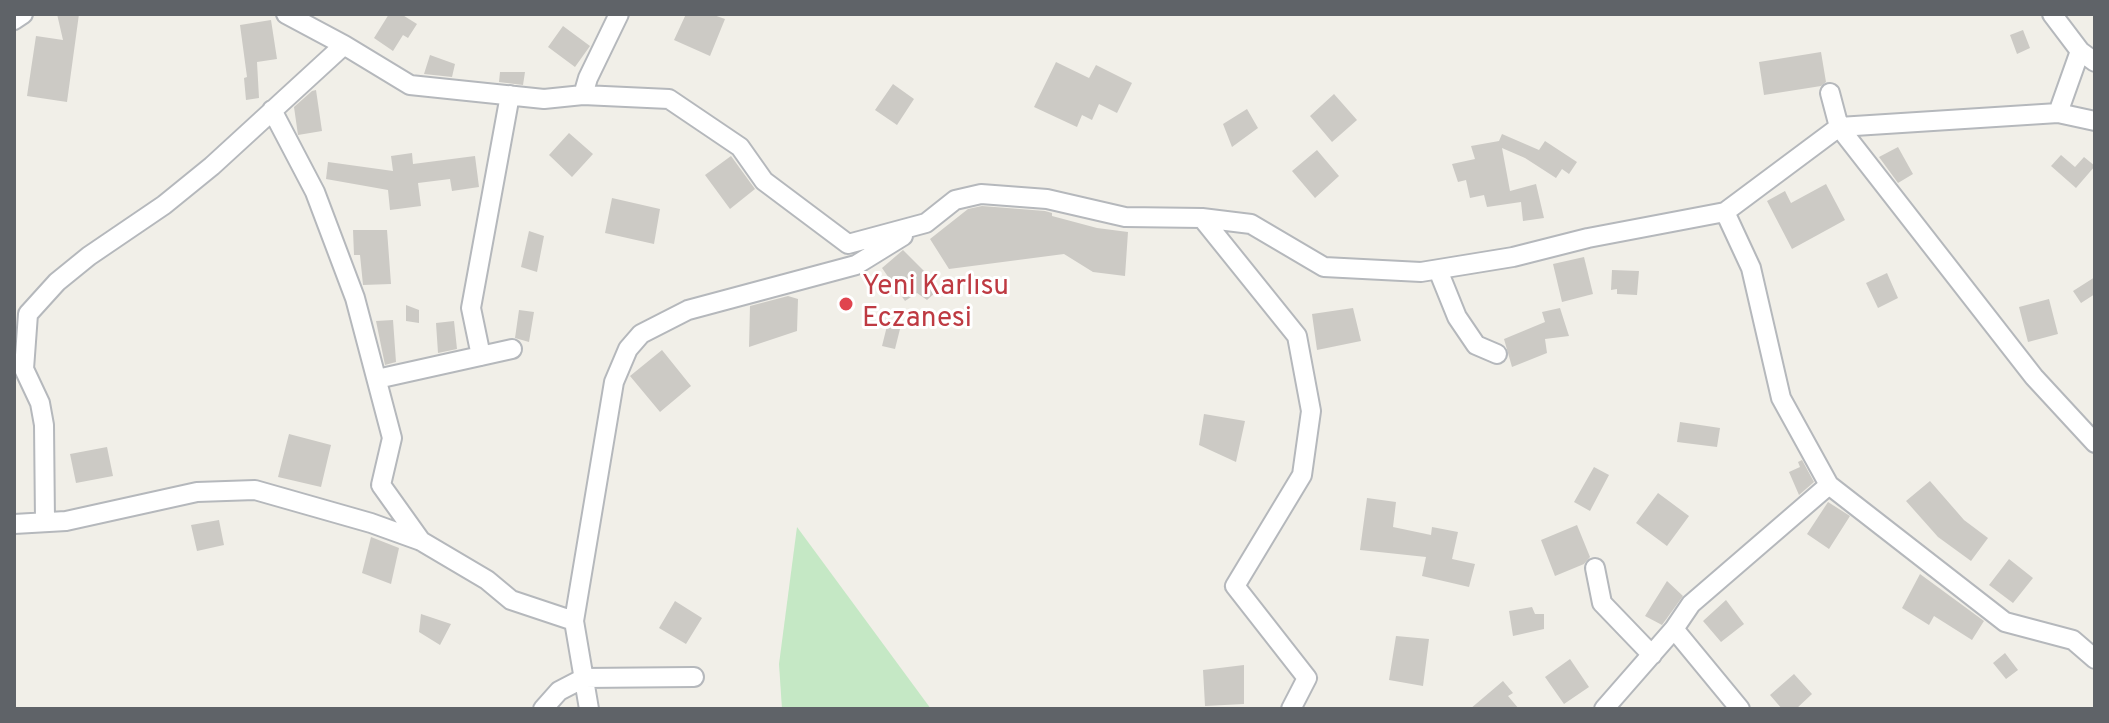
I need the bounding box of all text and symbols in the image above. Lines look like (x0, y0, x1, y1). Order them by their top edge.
place label: Yeni Karlısu Eczanesi (862, 271, 1009, 337)
marker: Yeni Karlısu Eczanesi (837, 295, 855, 313)

